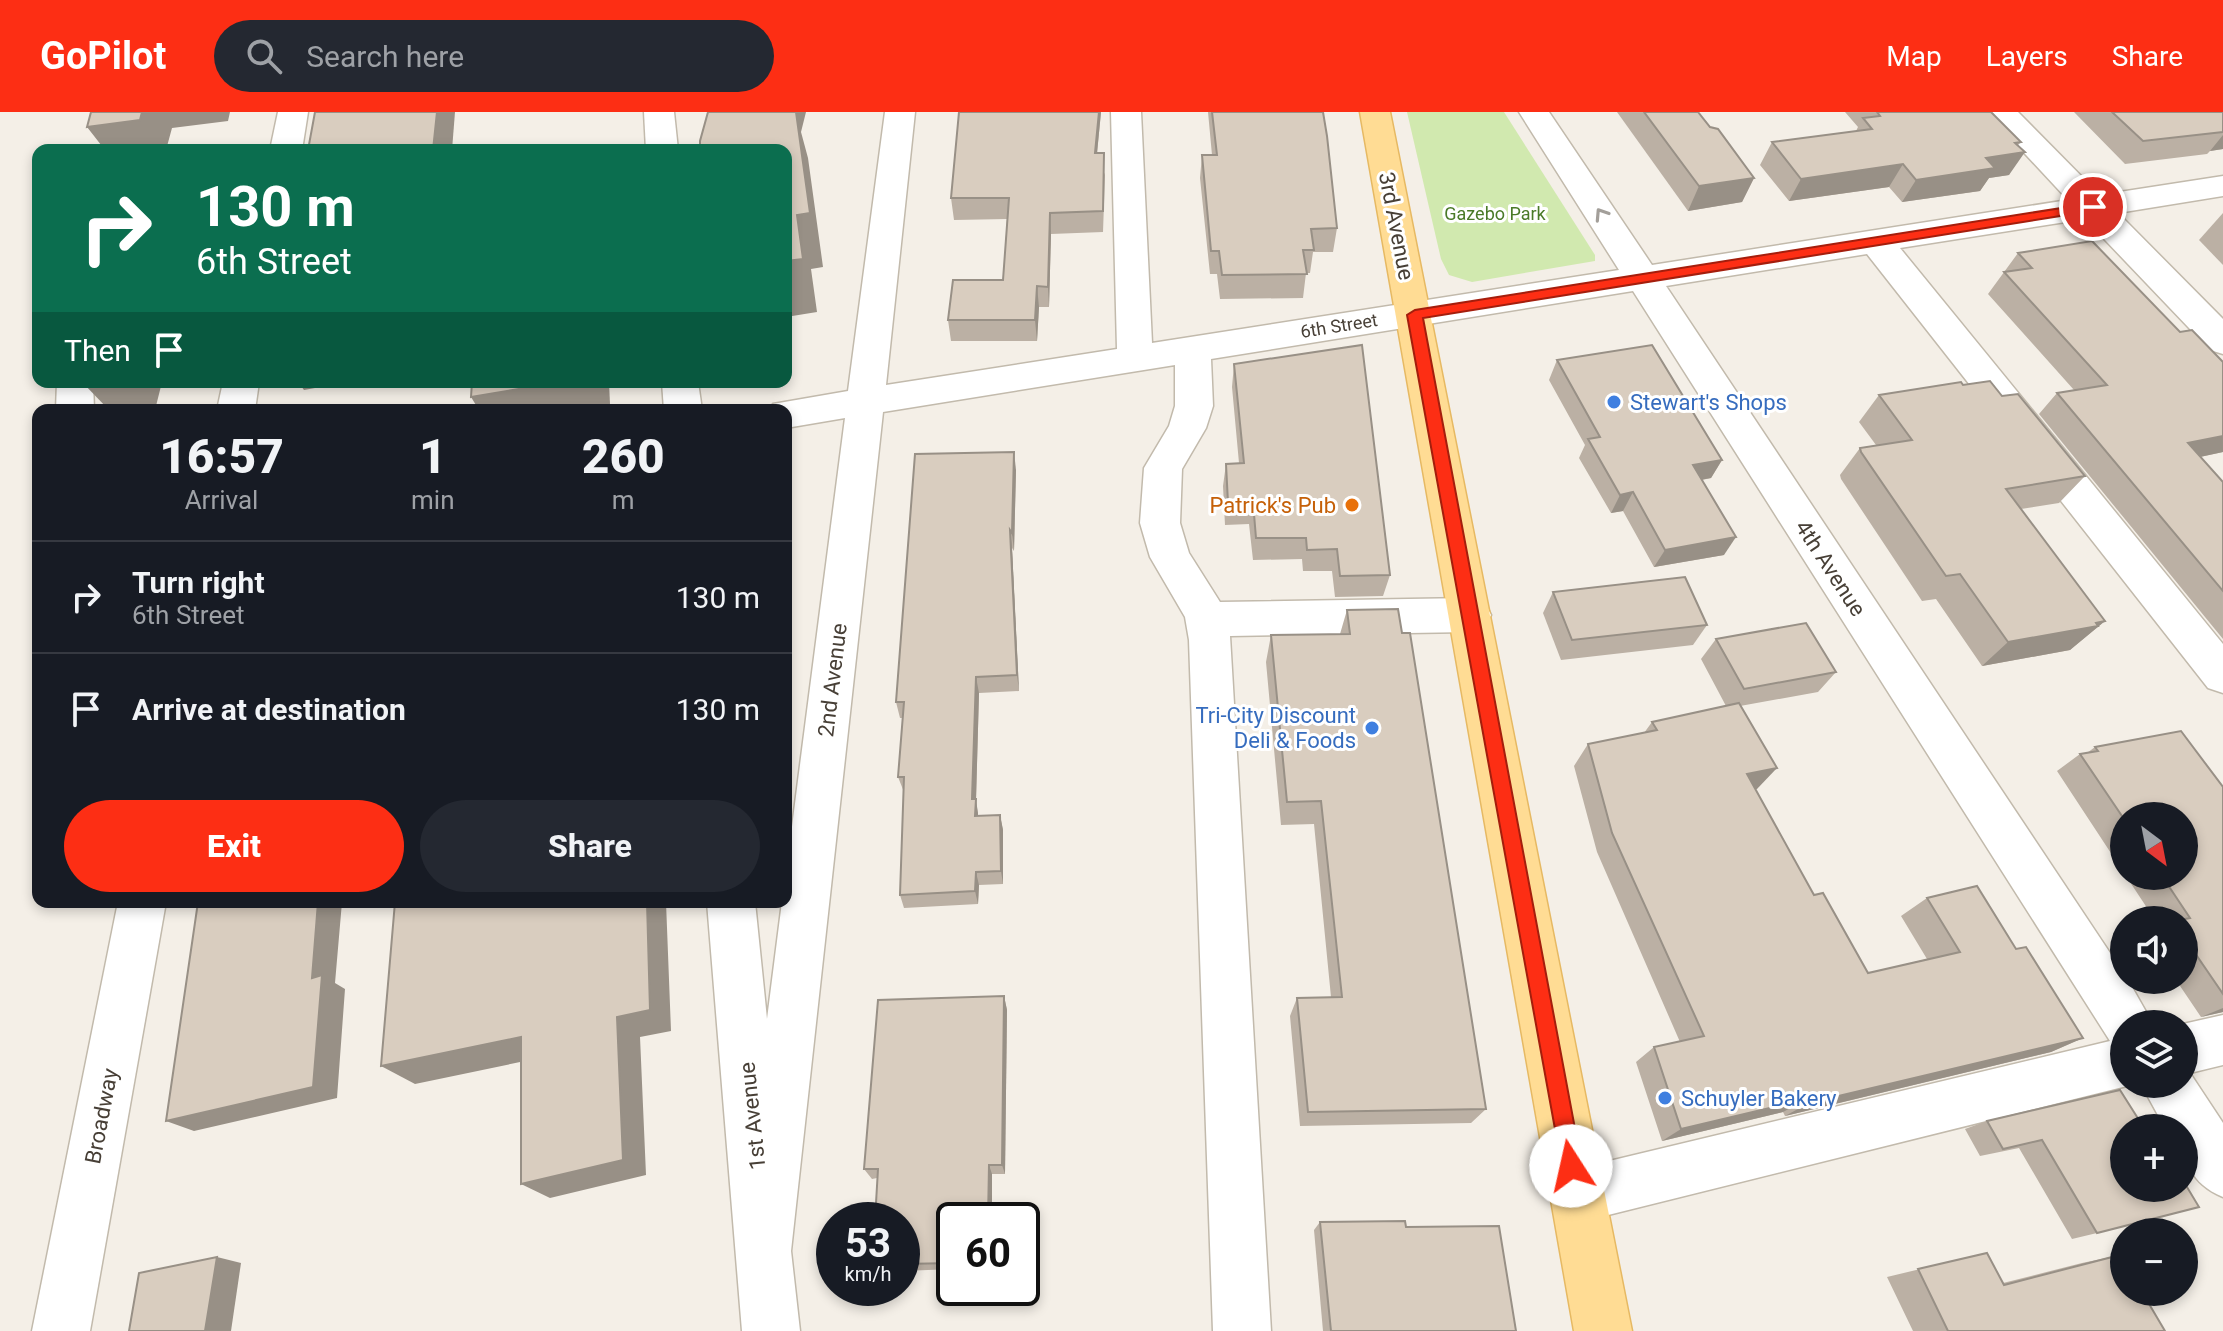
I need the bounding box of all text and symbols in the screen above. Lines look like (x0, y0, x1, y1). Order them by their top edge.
search box (214, 20, 774, 92)
text: GoPilot (40, 34, 166, 78)
icon: search (242, 34, 286, 78)
text: Search here (306, 39, 464, 74)
text: Map (1886, 40, 1942, 73)
text: Layers (1986, 40, 2068, 73)
text: Share (2112, 40, 2183, 73)
street label: 3rd Avenue (1374, 170, 1419, 282)
pin (2059, 173, 2127, 241)
text: 130 m (196, 174, 355, 240)
icon: right (64, 176, 168, 280)
icon: arrive (2071, 185, 2115, 229)
park label: Gazebo Park (1444, 203, 1547, 224)
one-way arrow (1596, 209, 1611, 223)
text: 6th Street (196, 241, 352, 283)
street label: 6th Street (1299, 309, 1379, 342)
icon: arrive (147, 328, 191, 372)
text: Then (64, 333, 131, 368)
place label: Stewart's Shops (1630, 390, 1787, 415)
marker: Stewart's Shops (1605, 393, 1623, 411)
text: 16:57 (159, 428, 284, 485)
text: 1 (419, 428, 447, 485)
text: 260 (582, 428, 665, 485)
text: Arrival (185, 485, 258, 515)
text: min (411, 485, 455, 515)
text: m (612, 485, 635, 515)
place label: Patrick's Pub (1209, 493, 1336, 518)
marker: Patrick's Pub (1343, 496, 1361, 514)
street label: 4th Avenue (1790, 516, 1871, 621)
text: Turn right (132, 565, 265, 600)
icon: right (64, 575, 108, 619)
text: 130 m (676, 580, 760, 615)
text: 6th Street (132, 600, 244, 630)
street label: 2nd Avenue (813, 622, 852, 738)
icon: arrive (64, 687, 108, 731)
text: Arrive at destination (132, 692, 406, 727)
text: 130 m (676, 692, 760, 727)
place label: Tri-City Discount Deli & Foods (1195, 703, 1356, 753)
marker: Tri-City Discount Deli & Foods (1363, 719, 1381, 737)
button: Exit (64, 800, 404, 892)
button: Share (420, 800, 760, 892)
north arrow (2110, 802, 2198, 890)
map controls (2110, 802, 2198, 1306)
button: sound (2110, 906, 2198, 994)
button: layers (2110, 1010, 2198, 1098)
street label: 1st Avenue (734, 1061, 771, 1171)
street label: Broadway (80, 1066, 123, 1166)
place label: Schuyler Bakery (1681, 1086, 1837, 1111)
marker: Schuyler Bakery (1656, 1089, 1674, 1107)
button: + (2110, 1114, 2198, 1202)
position arrow (1529, 1124, 1613, 1208)
speed limit sign: 60 (936, 1202, 1040, 1306)
button: − (2110, 1218, 2198, 1306)
text: 53 (845, 1220, 891, 1267)
text: km/h (845, 1262, 891, 1286)

